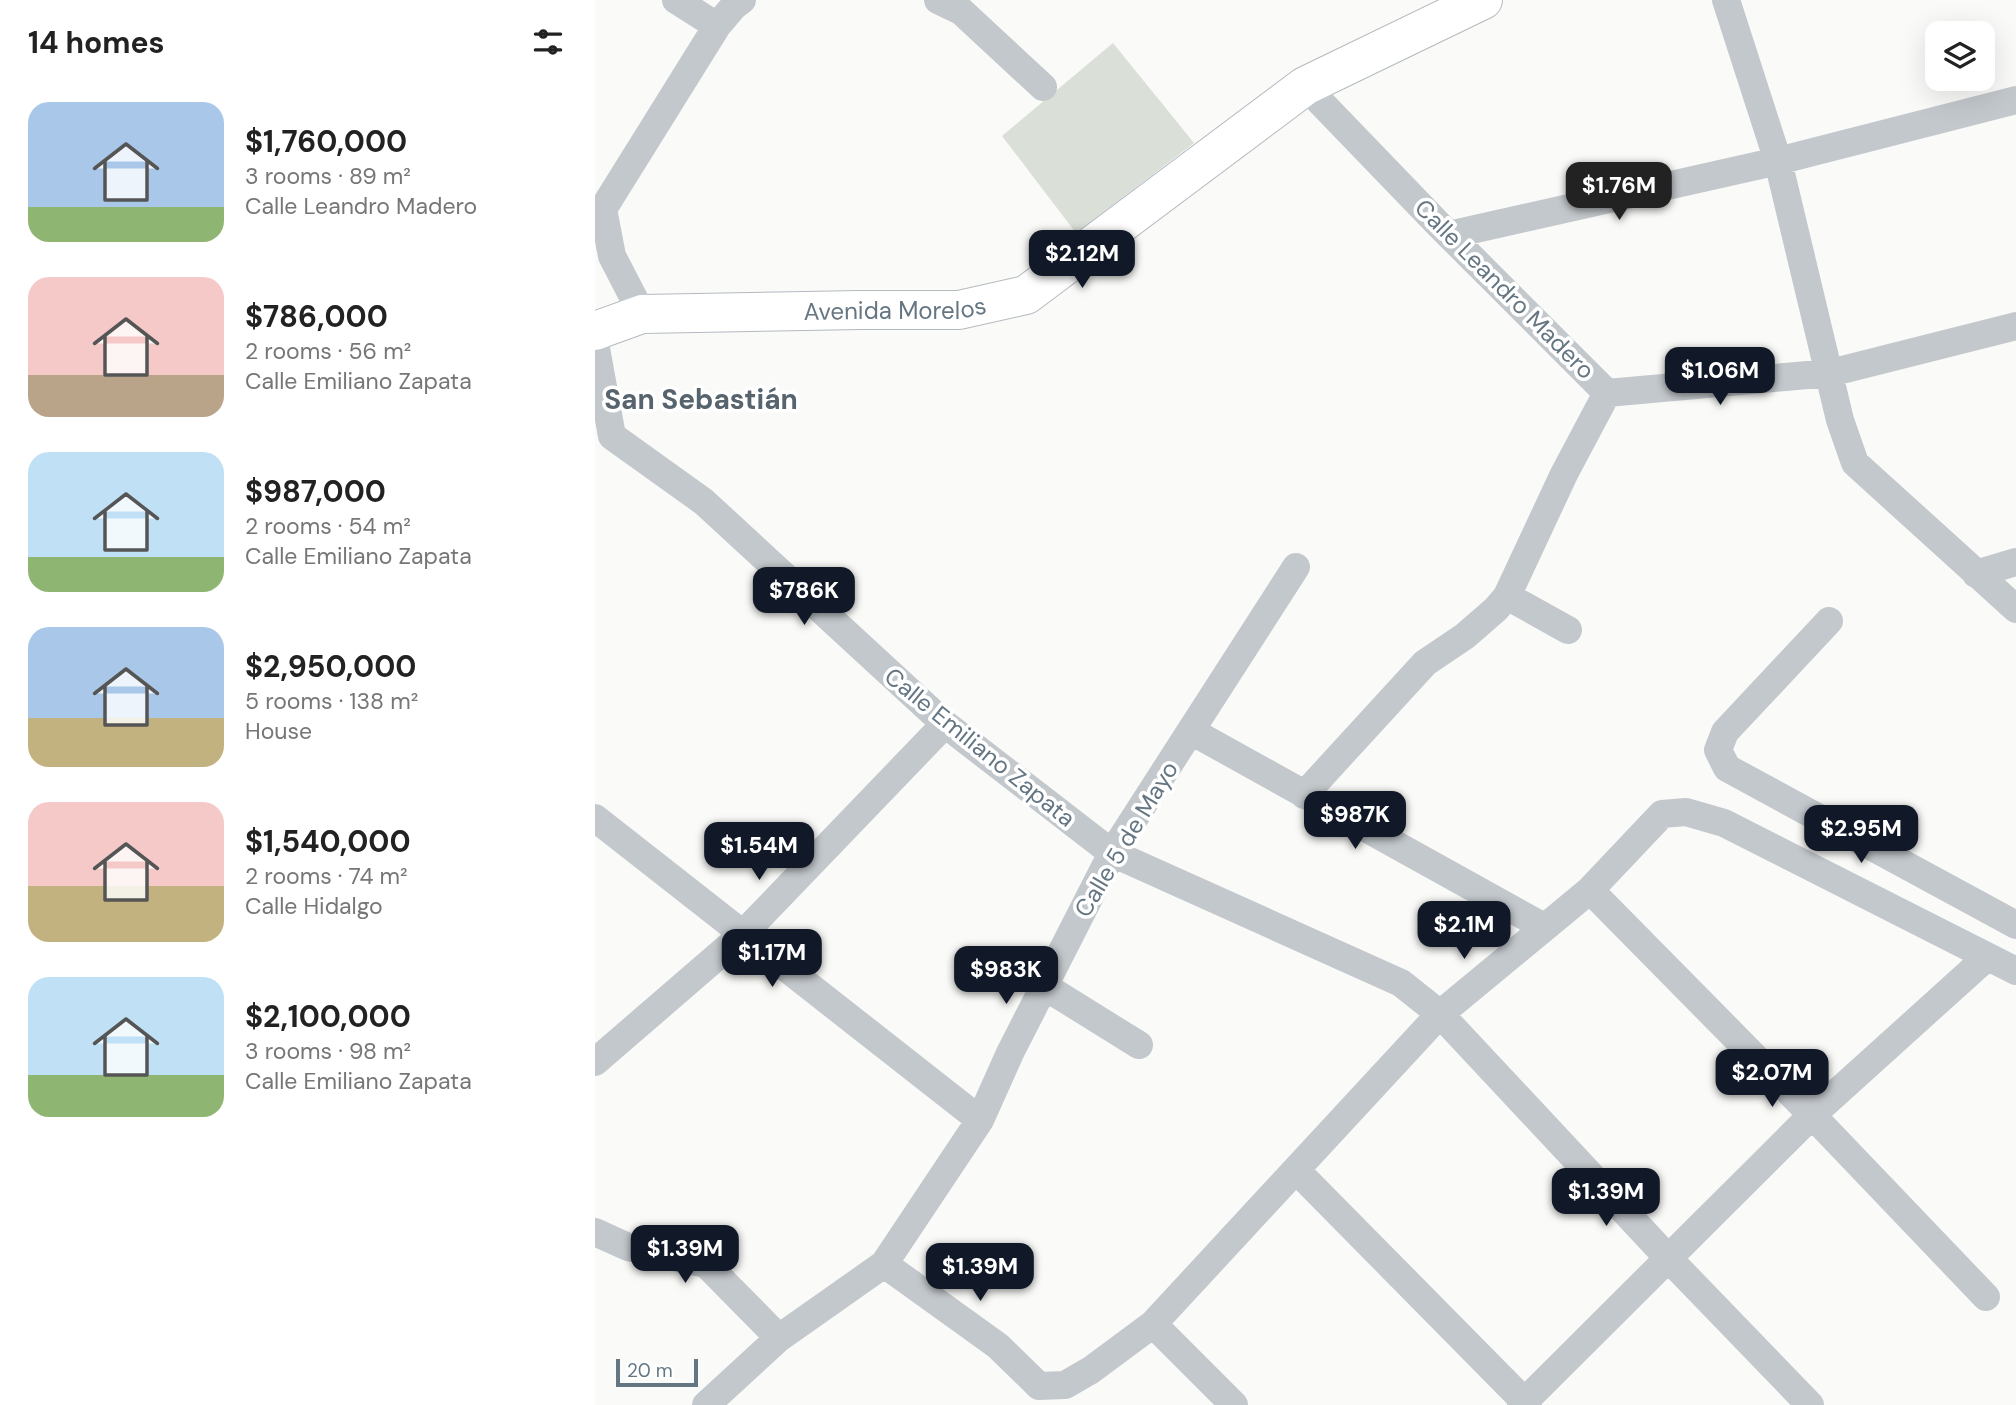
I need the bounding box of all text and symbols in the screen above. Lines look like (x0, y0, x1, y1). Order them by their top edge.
map controls (1925, 21, 1995, 91)
button: layers (1925, 21, 1995, 91)
text: 14 homes (28, 23, 165, 62)
icon: filters (529, 23, 567, 61)
text: $1,760,000 (245, 122, 407, 161)
icon: home (84, 130, 168, 214)
text: 3 rooms · 89 m² (245, 161, 411, 191)
pin: $1.76M (1562, 162, 1676, 222)
text: $1.76M (1582, 170, 1656, 200)
text: Calle Leandro Madero (245, 191, 477, 221)
street label: Calle Leandro Madero (1408, 192, 1602, 386)
pin: $2.12M (1025, 230, 1139, 290)
text: $2.12M (1045, 238, 1119, 268)
street label: Avenida Morelos (803, 289, 989, 327)
text: $786,000 (245, 297, 388, 336)
icon: home (84, 305, 168, 389)
text: 2 rooms · 56 m² (245, 336, 411, 366)
pin: $1.06M (1663, 348, 1777, 407)
text: $1.06M (1681, 355, 1759, 385)
text: Calle Emiliano Zapata (245, 366, 472, 396)
district label: San Sebastián (604, 381, 798, 418)
text: $987,000 (245, 472, 386, 511)
icon: home (84, 480, 168, 564)
text: 2 rooms · 54 m² (245, 511, 411, 541)
text: Calle Emiliano Zapata (245, 541, 472, 571)
pin: $786K (755, 568, 853, 627)
text: $786K (769, 575, 839, 605)
text: $2,950,000 (245, 647, 416, 686)
icon: home (84, 655, 168, 739)
street label: Calle Emiliano Zapata (878, 661, 1082, 833)
text: 5 rooms · 138 m² (245, 686, 418, 716)
text: House (245, 716, 312, 746)
street label: Calle 5 de Mayo (1067, 755, 1185, 923)
pin: $987K (1306, 792, 1404, 851)
text: $987K (1320, 799, 1390, 829)
pin: $2.95M (1804, 806, 1918, 865)
text: $2.95M (1820, 813, 1902, 843)
text: $1,540,000 (245, 822, 411, 861)
pin: $1.54M (702, 822, 816, 882)
icon: home (84, 830, 168, 914)
text: $1.54M (720, 830, 798, 860)
text: 2 rooms · 74 m² (245, 861, 408, 891)
text: Calle Hidalgo (245, 891, 383, 921)
pin: $2.1M (1415, 902, 1513, 961)
text: $2.1M (1434, 909, 1494, 939)
pin: $1.17M (715, 930, 829, 989)
text: $1.17M (738, 937, 806, 967)
pin: $983K (957, 946, 1055, 1006)
text: $983K (970, 954, 1042, 984)
text: $2,100,000 (245, 997, 411, 1036)
icon: home (84, 1005, 168, 1089)
text: 3 rooms · 98 m² (245, 1036, 411, 1066)
pin: $2.07M (1715, 1050, 1829, 1109)
text: $2.07M (1732, 1057, 1812, 1087)
text: Calle Emiliano Zapata (245, 1066, 472, 1096)
pin: $1.39M (1549, 1168, 1663, 1228)
text: $1.39M (1568, 1176, 1644, 1206)
pin: $1.39M (628, 1226, 742, 1285)
text: $1.39M (647, 1233, 723, 1263)
pin: $1.39M (923, 1244, 1037, 1303)
text: $1.39M (942, 1251, 1018, 1281)
scale bar (616, 1356, 698, 1388)
text: 20 m (627, 1358, 673, 1383)

